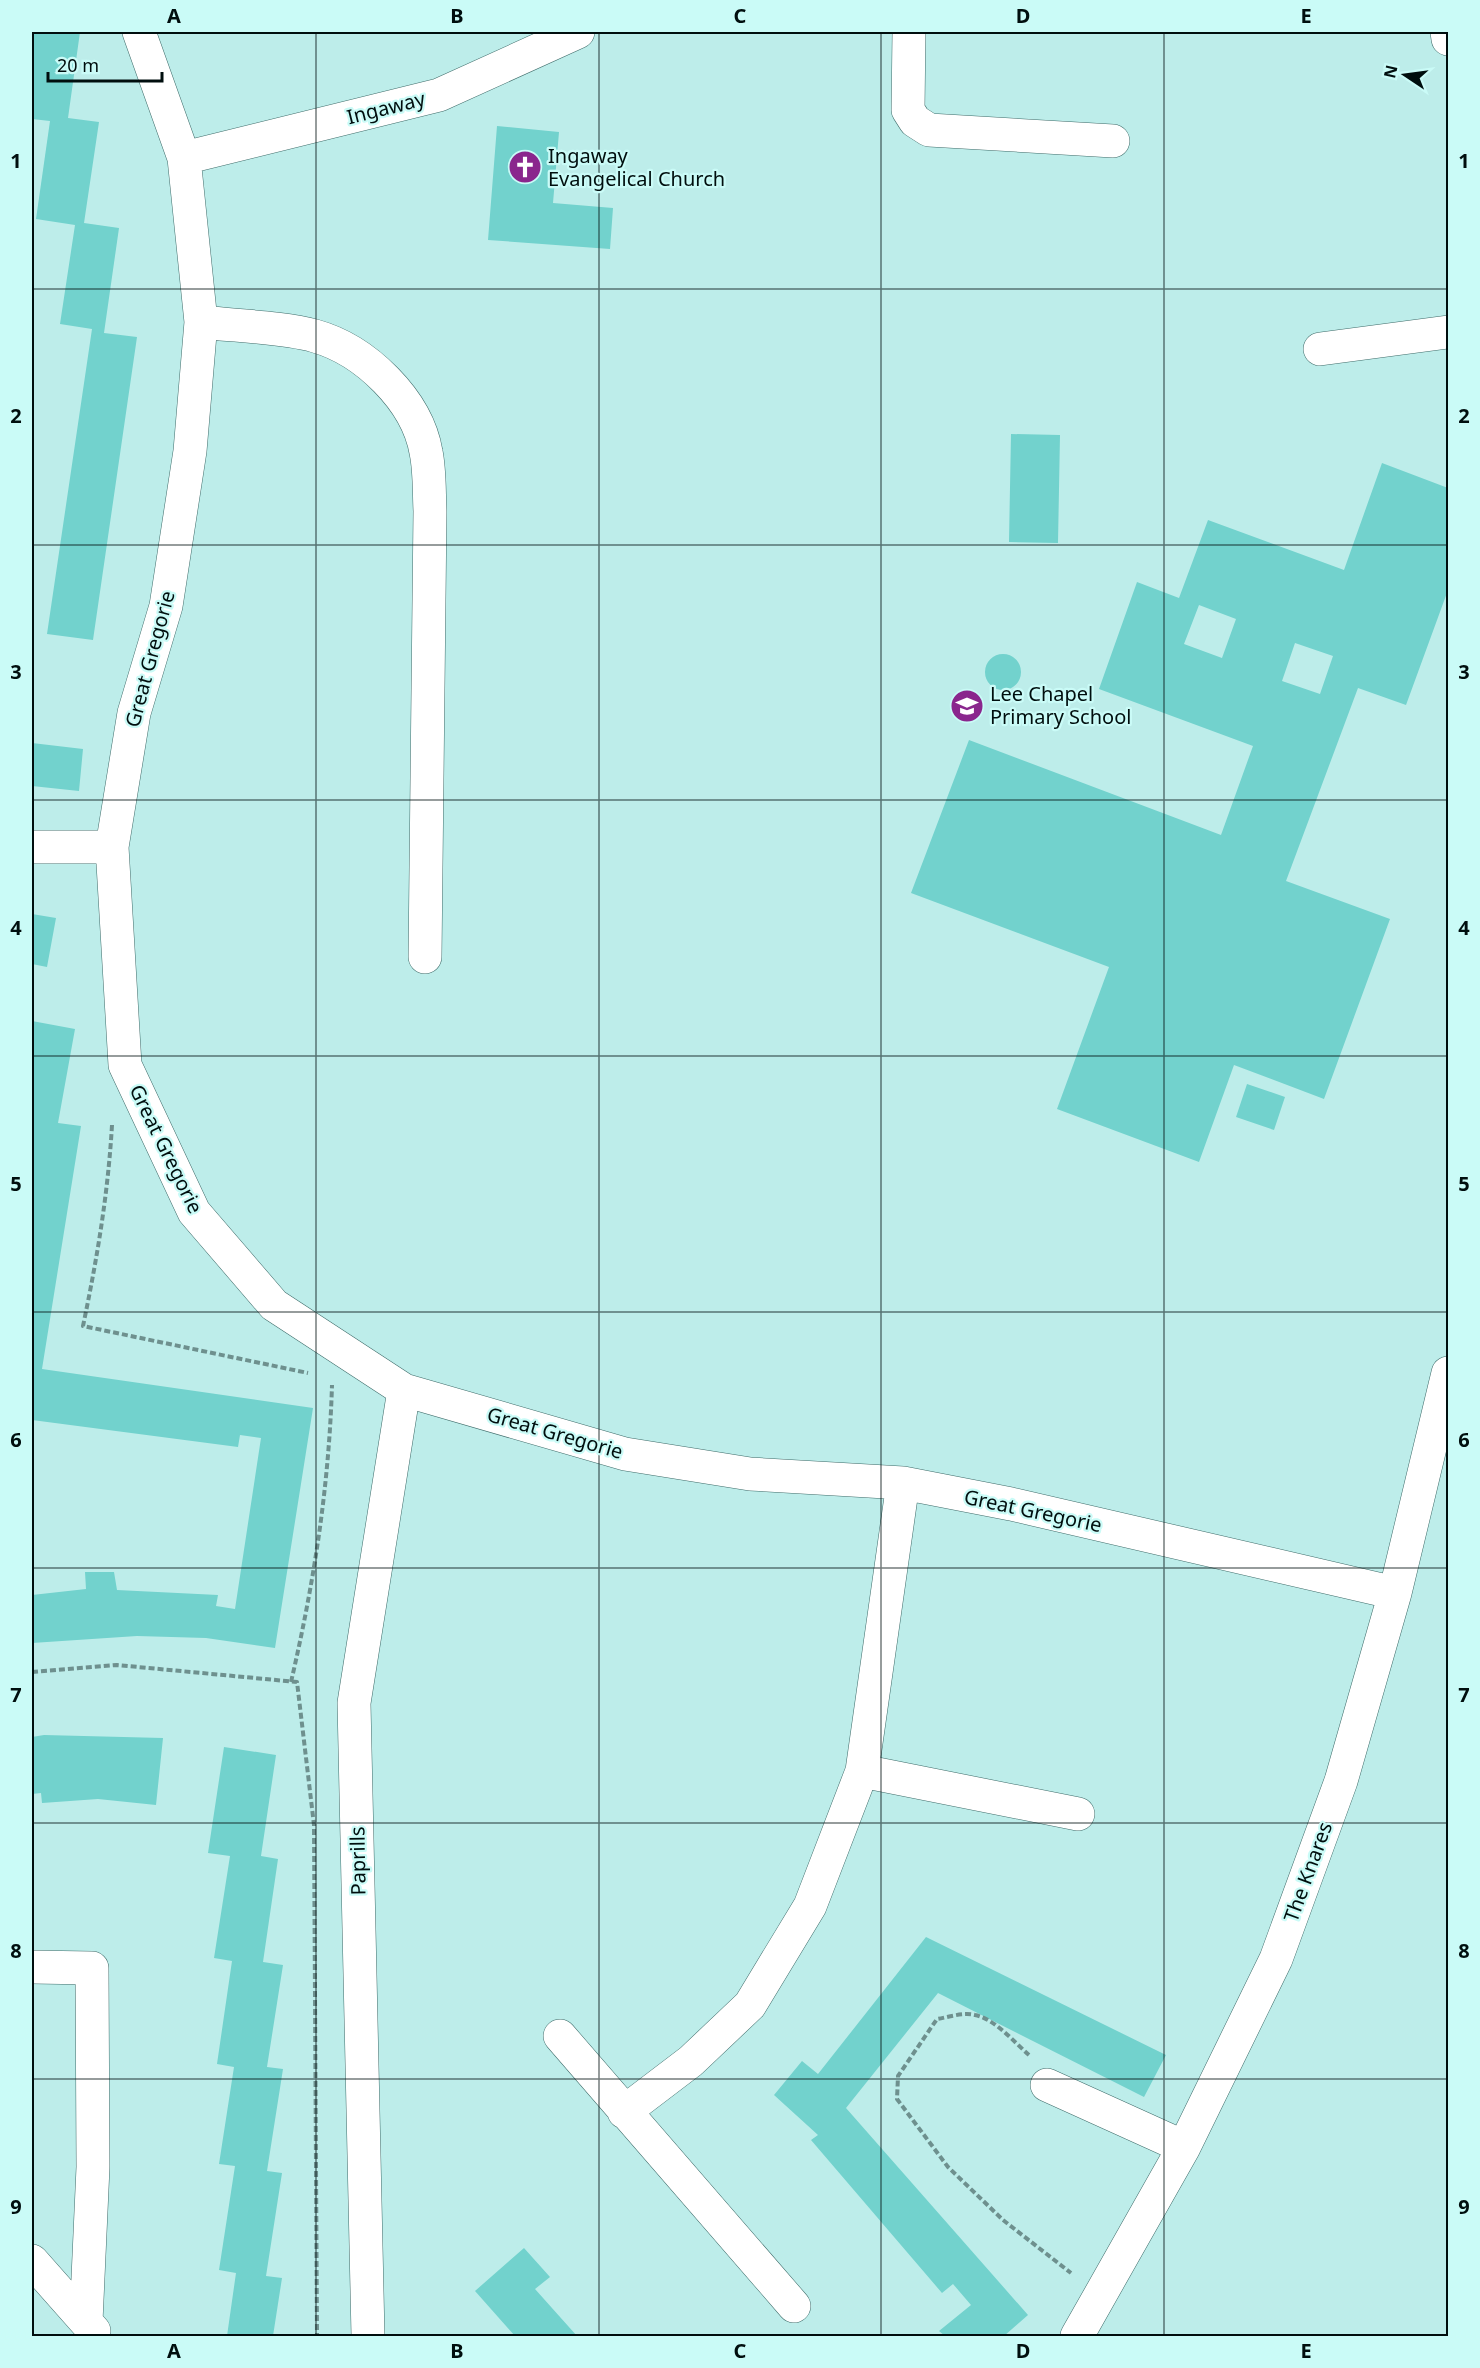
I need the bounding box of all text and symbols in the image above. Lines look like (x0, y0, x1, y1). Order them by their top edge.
text: A (167, 2, 181, 29)
text: B (450, 2, 464, 29)
text: C (734, 2, 747, 29)
text: D (1016, 2, 1030, 29)
text: E (1300, 2, 1312, 29)
scale bar (48, 45, 162, 83)
north arrow (1375, 45, 1435, 105)
text: 20 m (57, 53, 99, 77)
text: N (1378, 63, 1403, 80)
street label: Ingaway (344, 85, 429, 130)
place label: Ingaway Evangelical Church (548, 142, 725, 192)
text: 1 (10, 147, 22, 174)
text: 1 (1458, 147, 1470, 174)
church icon: Ingaway Evangelical Church (507, 149, 543, 185)
text: 2 (10, 402, 22, 429)
text: 2 (1458, 402, 1470, 429)
street label: Great Gregorie (118, 588, 181, 730)
text: 3 (10, 658, 22, 685)
text: 3 (1458, 658, 1470, 685)
place label: Lee Chapel Primary School (990, 680, 1131, 730)
school or university icon: Lee Chapel Primary School (949, 688, 985, 724)
text: 4 (10, 914, 22, 941)
text: 4 (1458, 914, 1470, 941)
street label: Great Gregorie (124, 1080, 209, 1218)
text: 5 (10, 1170, 22, 1197)
text: 5 (1458, 1170, 1470, 1197)
street label: Great Gregorie (484, 1400, 626, 1465)
text: 6 (10, 1426, 22, 1453)
text: 6 (1458, 1426, 1470, 1453)
street label: Great Gregorie (962, 1483, 1104, 1538)
text: 7 (10, 1681, 22, 1708)
text: 7 (1458, 1681, 1470, 1708)
street label: The Knares (1277, 1818, 1338, 1926)
street label: Paprills (343, 1826, 372, 1896)
text: 8 (10, 1937, 22, 1964)
text: 8 (1458, 1937, 1470, 1964)
text: 9 (10, 2193, 22, 2220)
text: 9 (1458, 2193, 1470, 2220)
text: A (167, 2337, 181, 2364)
text: B (450, 2337, 464, 2364)
text: C (734, 2337, 747, 2364)
text: D (1016, 2337, 1030, 2364)
text: E (1300, 2337, 1312, 2364)

